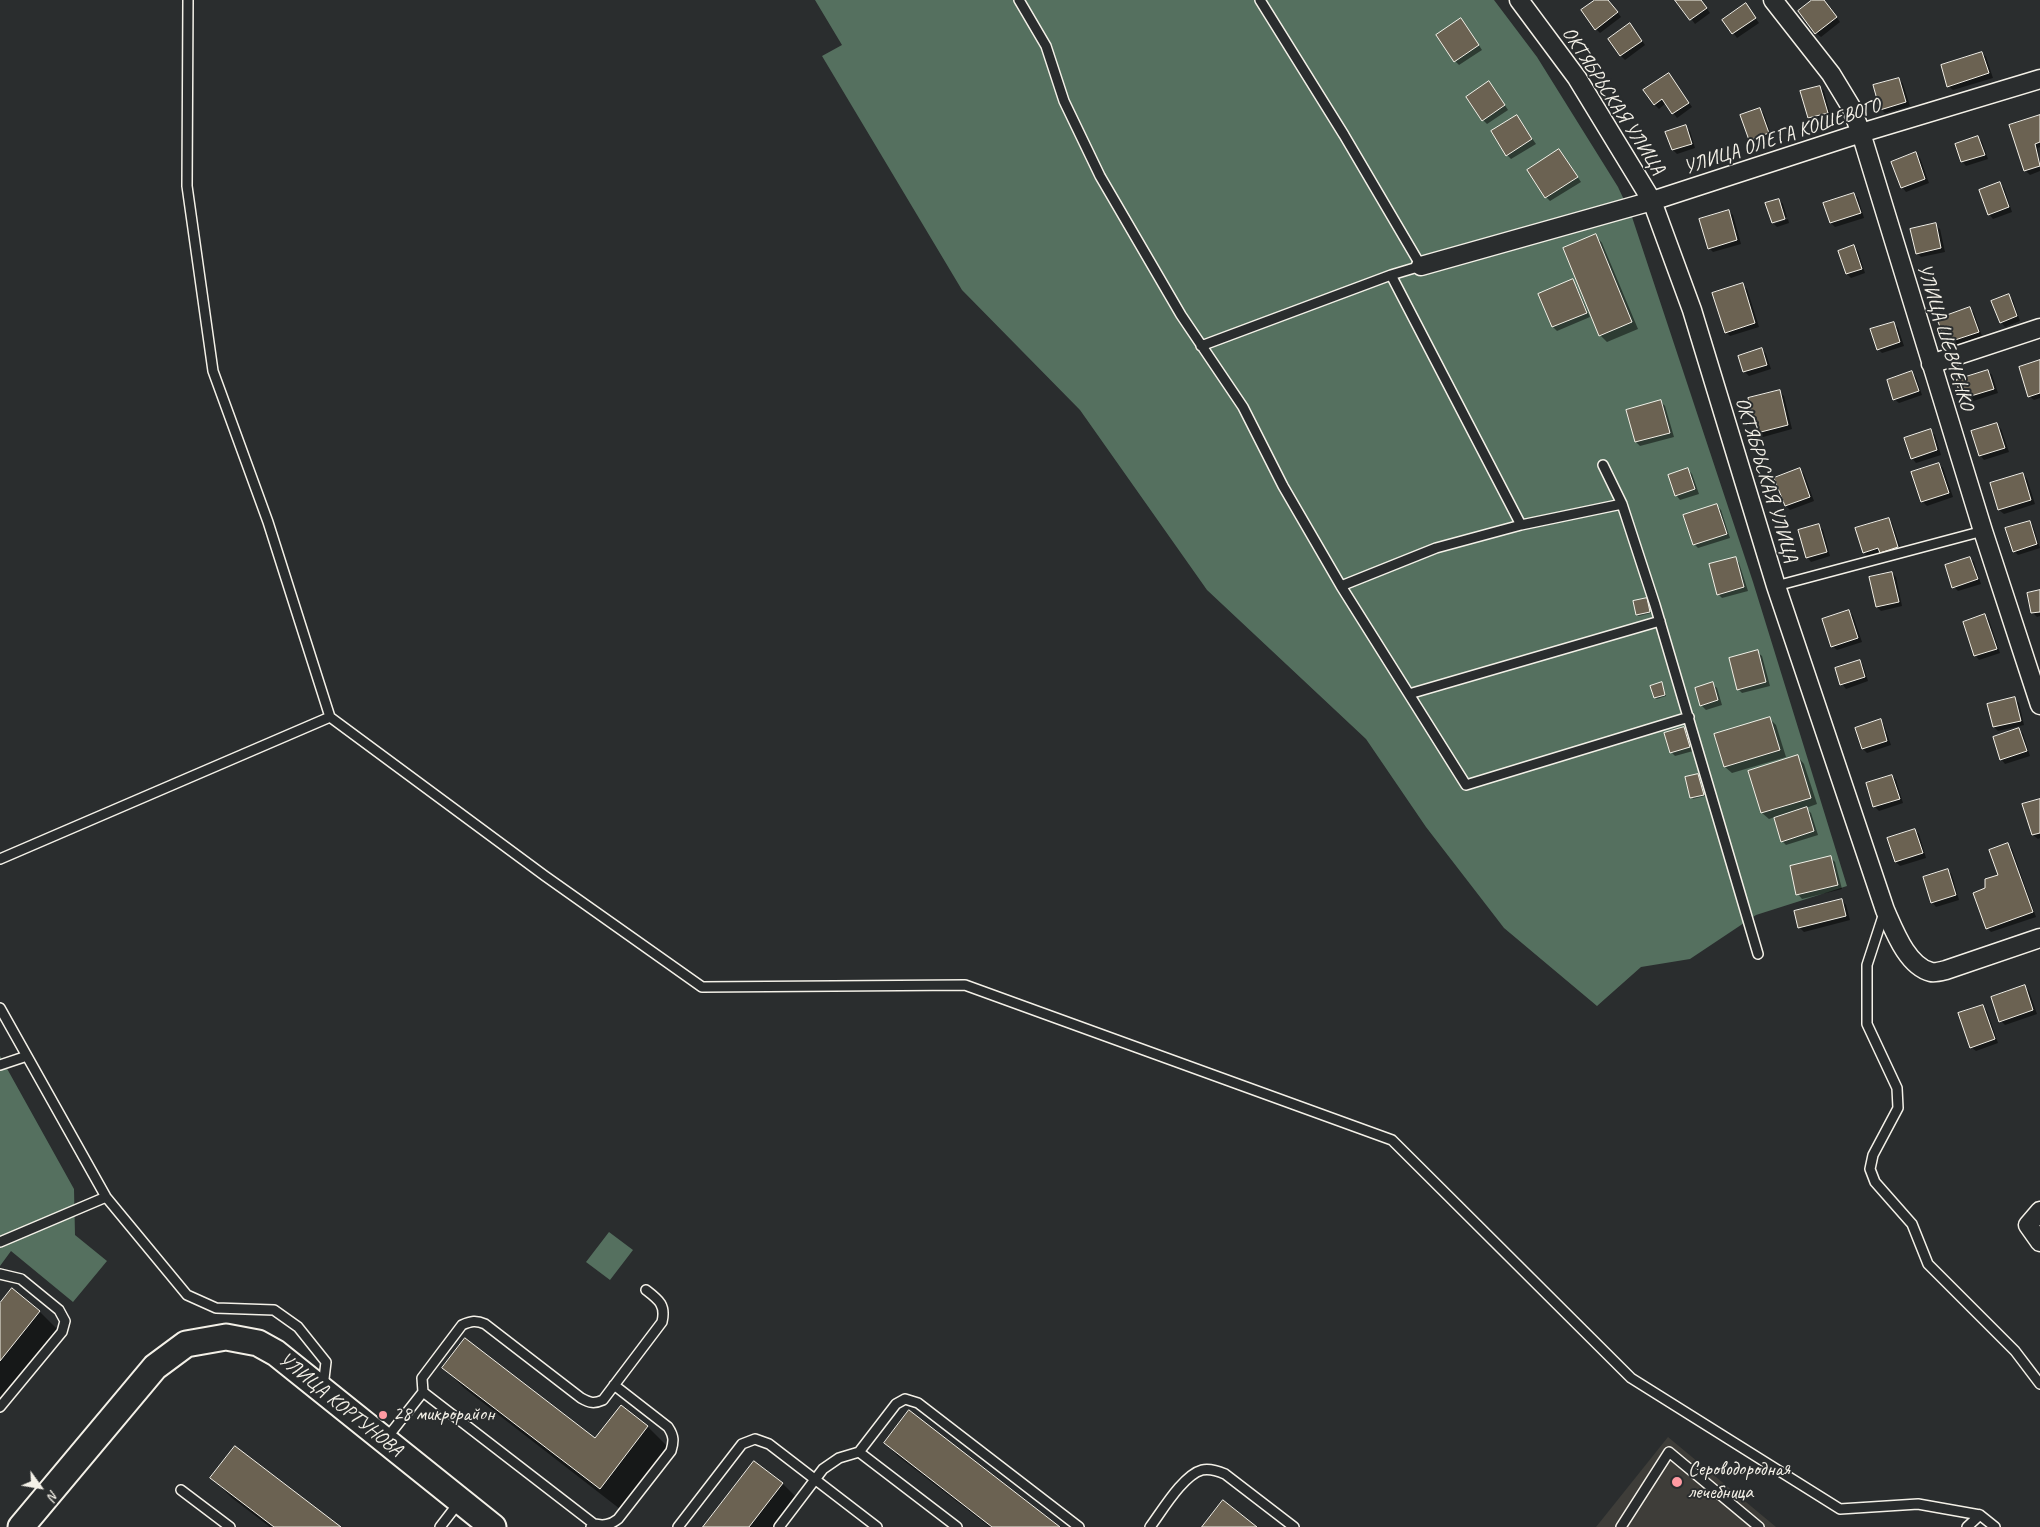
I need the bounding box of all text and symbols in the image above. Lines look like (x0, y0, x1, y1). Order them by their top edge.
street label: ОКТЯБРЬСКАЯ УЛИЦА (1556, 23, 1670, 179)
street label: УЛИЦА ОЛЕГА КОШЕВОГО (1681, 94, 1883, 180)
street label: УЛИЦА ШЕВЧЕНКО (1911, 261, 1979, 413)
street label: ОКТЯБРЬСКАЯ УЛИЦА (1730, 395, 1802, 565)
street label: УЛИЦА КОРТУНОВА (273, 1348, 407, 1462)
place label: 28 микрорайон (393, 1403, 494, 1427)
marker: 28 микрорайон (377, 1409, 389, 1421)
place label: Сероводородная лечебница (1688, 1458, 1790, 1505)
north arrow (15, 1462, 65, 1512)
marker: Сероводородная лечебница (1670, 1475, 1684, 1489)
text: N (44, 1487, 63, 1503)

